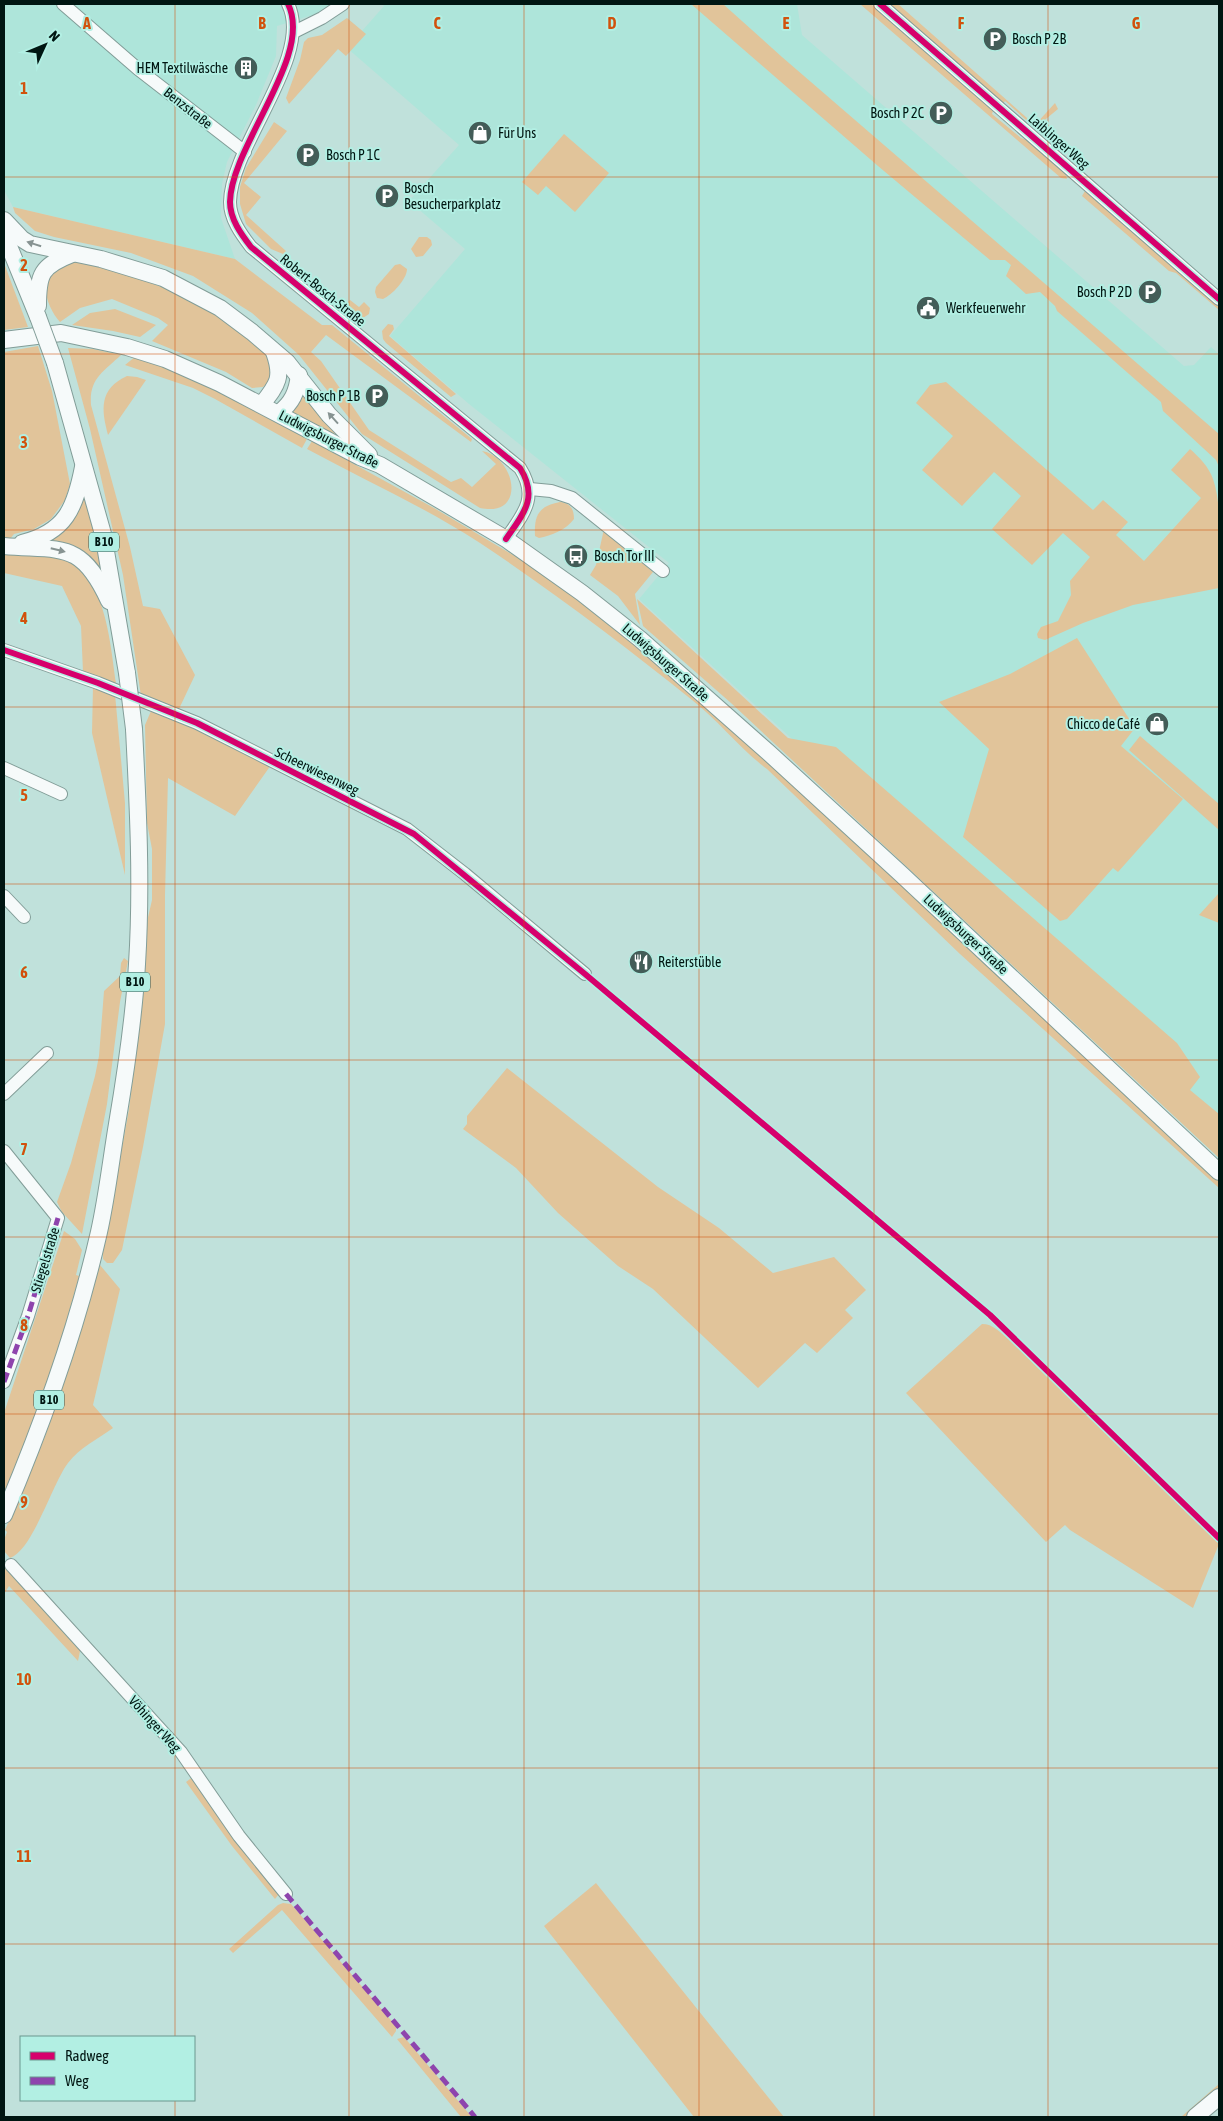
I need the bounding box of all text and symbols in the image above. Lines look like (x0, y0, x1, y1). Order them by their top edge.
text: A (82, 14, 91, 32)
text: B (258, 14, 266, 32)
text: C (433, 14, 441, 32)
text: D (608, 14, 617, 32)
text: E (783, 14, 790, 32)
text: F (958, 14, 965, 32)
text: G (1132, 14, 1141, 32)
north arrow (20, 20, 70, 70)
parking icon: Bosch P 2B (982, 26, 1008, 52)
text: N (46, 27, 63, 44)
place label: Bosch P 2B (1012, 31, 1066, 47)
building icon: HEM Textilwäsche (233, 55, 259, 81)
place label: HEM Textilwäsche (137, 60, 228, 76)
text: 1 (20, 79, 28, 97)
street label: Benzstraße (161, 84, 215, 132)
parking icon: Bosch P 2C (928, 100, 954, 126)
place label: Bosch P 2C (870, 105, 925, 121)
street label: Laiblinger Weg (1025, 110, 1093, 172)
shop icon: Für Uns (467, 120, 493, 146)
place label: Für Uns (498, 125, 536, 141)
parking icon: Bosch P 1C (295, 142, 321, 168)
place label: Bosch P 1C (326, 147, 380, 163)
place label: Bosch Besucherparkplatz (404, 180, 501, 212)
parking icon: Bosch Besucherparkplatz (374, 183, 400, 209)
one-way arrow (26, 240, 41, 248)
street label: Robert-Bosch-Straße (277, 251, 369, 329)
text: 2 (20, 256, 28, 274)
parking icon: Bosch P 2D (1137, 279, 1163, 305)
place label: Bosch P 2D (1077, 284, 1132, 300)
public building icon: Werkfeuerwehr (915, 295, 941, 321)
place label: Werkfeuerwehr (946, 300, 1026, 316)
parking icon: Bosch P 1B (364, 383, 390, 409)
place label: Bosch P 1B (306, 388, 360, 404)
street label: Ludwigsburger Straße (276, 407, 382, 471)
one-way arrow (327, 412, 338, 425)
text: 3 (20, 433, 28, 451)
road number: B 10 (89, 532, 119, 552)
bus stop icon: Bosch Tor III (563, 543, 589, 569)
one-way arrow (51, 546, 66, 554)
place label: Bosch Tor III (594, 548, 655, 564)
text: 4 (19, 609, 28, 627)
street label: Ludwigsburger Straße (619, 620, 713, 704)
shop icon: Chicco de Café (1144, 711, 1170, 737)
place label: Chicco de Café (1067, 716, 1140, 732)
street label: Scheerwiesenweg (272, 744, 362, 798)
text: 5 (20, 786, 28, 804)
street label: Ludwigsburger Straße (920, 891, 1012, 977)
restaurant icon: Reiterstüble (628, 949, 654, 975)
place label: Reiterstüble (658, 954, 721, 970)
text: 6 (20, 963, 28, 981)
road number: B 10 (120, 972, 150, 992)
text: 7 (20, 1140, 28, 1158)
street label: Stiegelstraße (27, 1225, 63, 1295)
text: 8 (20, 1316, 28, 1334)
road number: B 10 (34, 1390, 64, 1410)
text: 9 (20, 1493, 28, 1511)
text: 10 (16, 1670, 32, 1688)
street label: Vöhinger Weg (126, 1693, 184, 1755)
text: 11 (16, 1847, 32, 1865)
legend (20, 2036, 195, 2101)
text: Radweg (65, 2047, 109, 2064)
text: Weg (65, 2072, 89, 2089)

